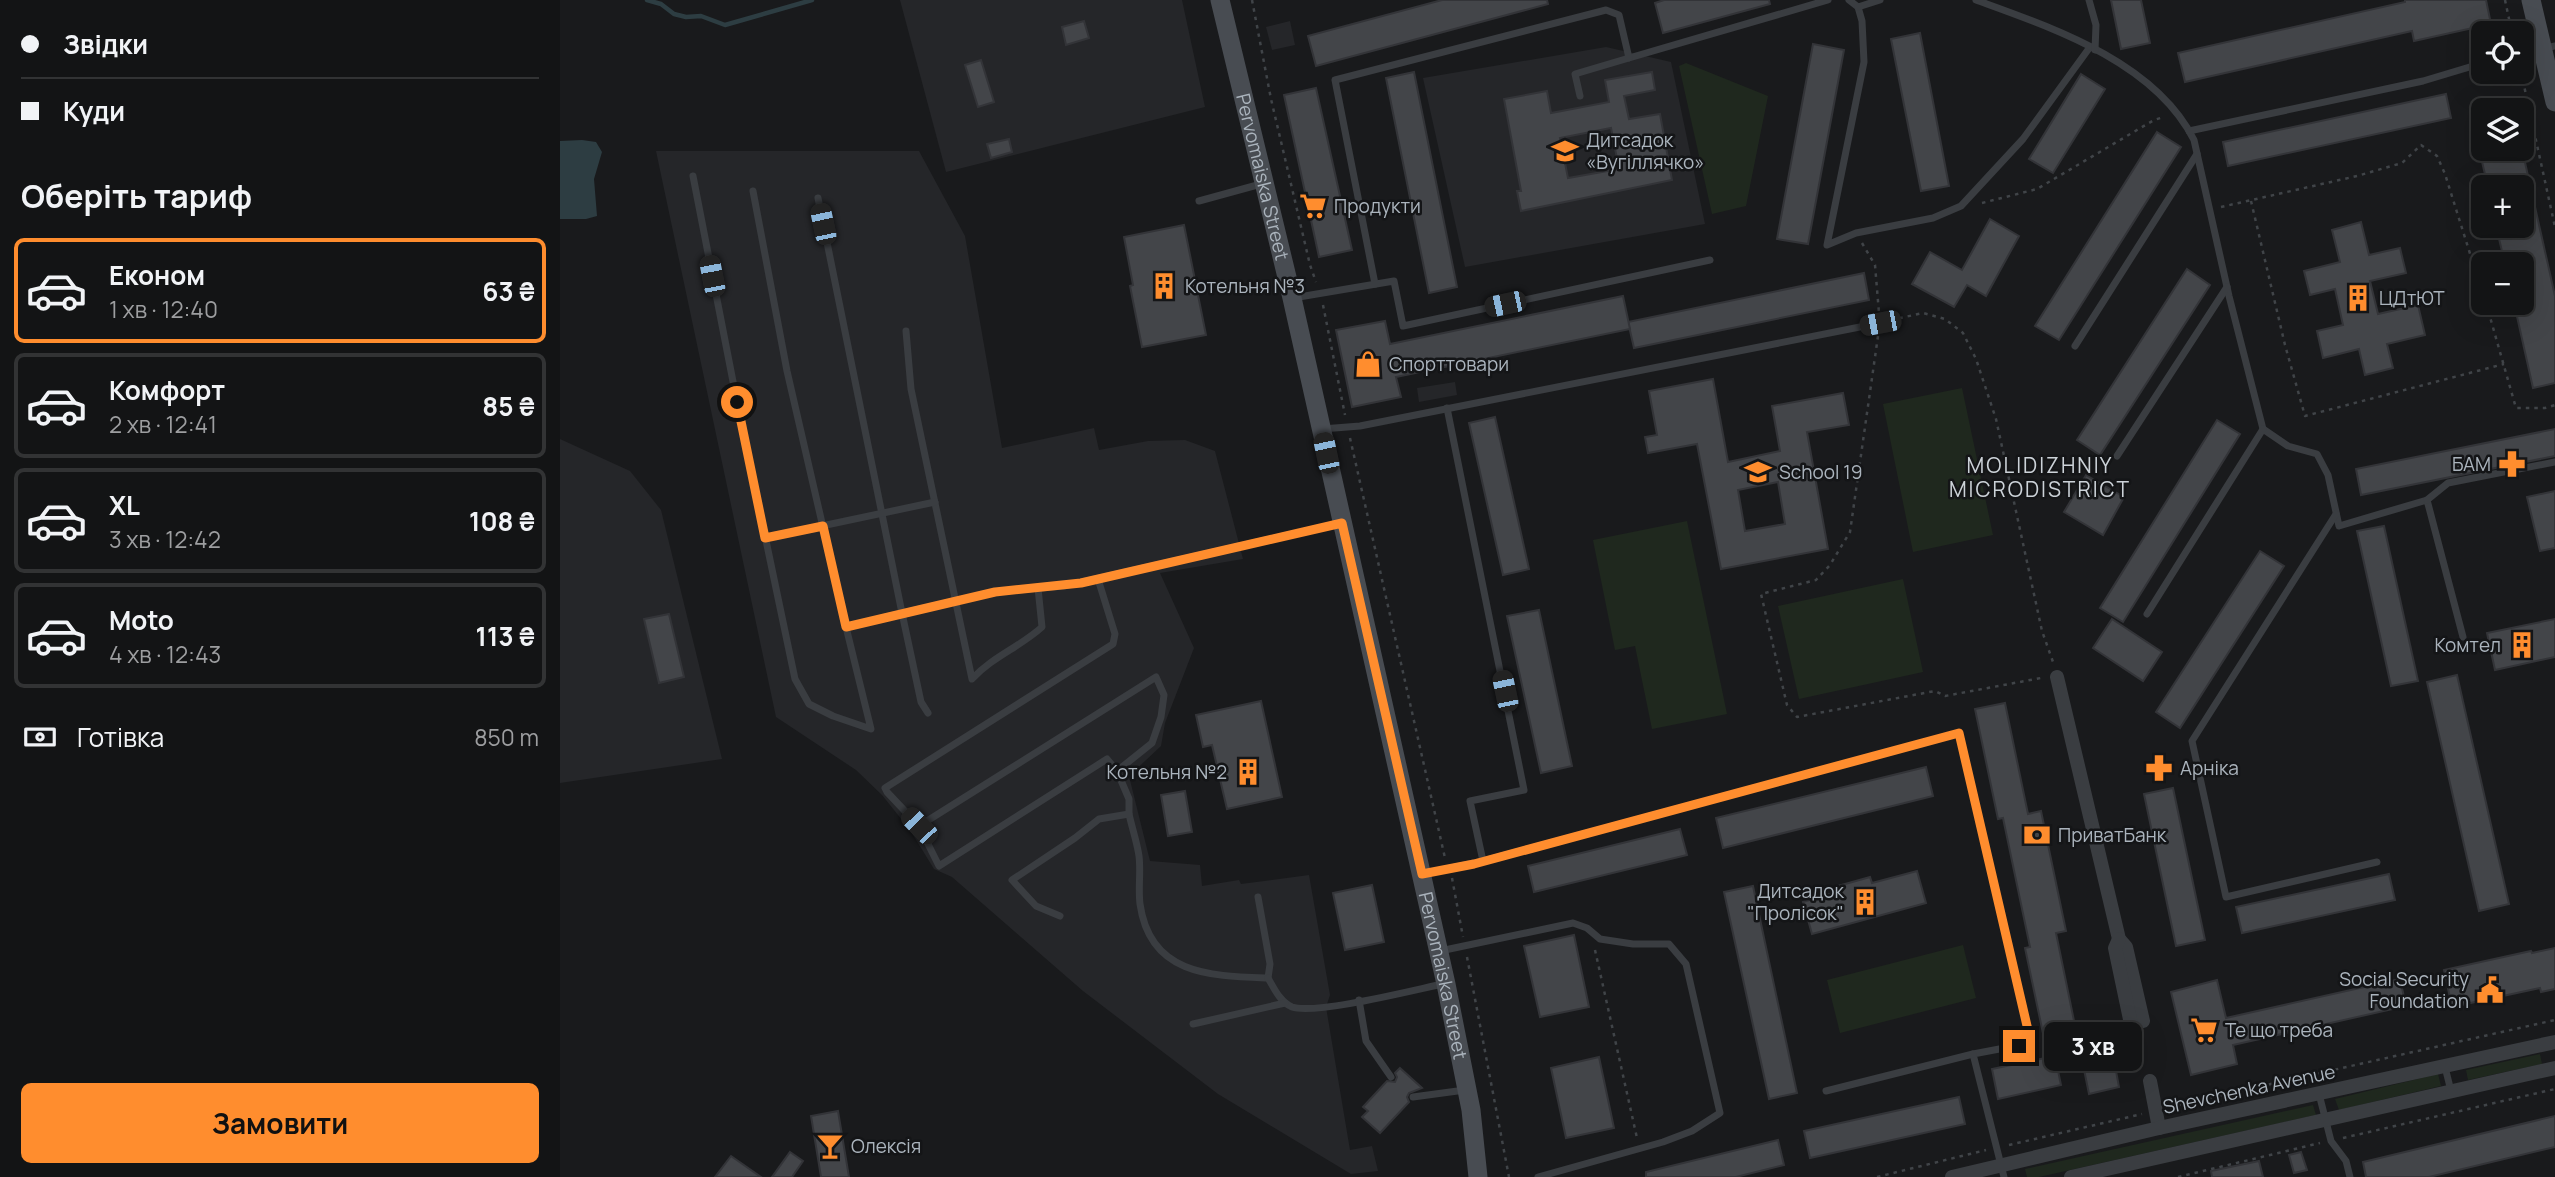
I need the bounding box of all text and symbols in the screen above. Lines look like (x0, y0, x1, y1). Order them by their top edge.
map controls (2471, 21, 2534, 315)
button: locate (2471, 21, 2534, 84)
text: Звідки (63, 26, 148, 62)
street label: Pervomaiska Street (1230, 91, 1295, 263)
text: Куди (63, 93, 125, 129)
button: layers (2471, 98, 2534, 161)
place label: Дитсадок «Вугіллячко» (1586, 127, 1704, 175)
school or university icon: Дитсадок «Вугіллячко» (1550, 136, 1580, 166)
text: Оберіть тариф (21, 174, 252, 218)
button: + (2471, 175, 2534, 238)
supermarket icon: Продукти (1298, 191, 1328, 221)
place label: Продукти (1334, 193, 1421, 219)
car (809, 201, 838, 247)
button: − (2471, 252, 2534, 315)
car (698, 253, 727, 299)
text: Економ (109, 257, 205, 293)
icon: car (25, 259, 88, 322)
building icon: Котельня №3 (1149, 271, 1179, 301)
text: 63 ₴ (482, 273, 535, 309)
place label: Котельня №3 (1185, 273, 1305, 299)
building icon: ЦДтЮТ (2343, 283, 2373, 313)
place label: ЦДтЮТ (2379, 285, 2445, 311)
car (1483, 289, 1528, 319)
text: 1 хв · 12:40 (109, 293, 218, 325)
car (1858, 309, 1903, 337)
shop icon: Спорттовари (1353, 349, 1383, 379)
place label: Спорттовари (1389, 351, 1509, 377)
text: Комфорт (109, 372, 225, 408)
icon: car (25, 374, 88, 437)
route start (721, 386, 753, 418)
text: 85 ₴ (482, 388, 535, 424)
text: 2 хв · 12:41 (109, 408, 217, 440)
car (1312, 430, 1341, 476)
pharmacy icon: БАМ (2497, 449, 2527, 479)
district label: MOLIDIZHNIY MICRODISTRICT (1949, 451, 2131, 503)
place label: БАМ (2452, 451, 2491, 477)
school or university icon: School 19 (1743, 457, 1773, 487)
place label: School 19 (1779, 459, 1862, 485)
text: XL (109, 487, 140, 523)
icon: car (25, 489, 88, 552)
text: 108 ₴ (469, 503, 535, 539)
text: 3 хв · 12:42 (109, 523, 221, 555)
text: Moto (109, 602, 174, 638)
icon: car (25, 604, 88, 667)
text: 113 ₴ (476, 618, 535, 654)
building icon: Комтел (2507, 630, 2537, 660)
place label: Комтел (2434, 632, 2501, 658)
text: 4 хв · 12:43 (109, 638, 221, 670)
car (1491, 668, 1520, 714)
icon: cash (21, 718, 59, 756)
text: Готівка (77, 719, 164, 755)
text: 850 m (474, 721, 539, 753)
pharmacy icon: Арніка (2144, 753, 2174, 783)
place label: Арніка (2180, 755, 2239, 781)
building icon: Котельня №2 (1233, 757, 1263, 787)
place label: Котельня №2 (1107, 759, 1227, 785)
car (897, 804, 942, 848)
bank icon: ПриватБанк (2022, 820, 2052, 850)
place label: ПриватБанк (2058, 822, 2167, 848)
place label: Дитсадок "Пролісок" (1747, 878, 1845, 926)
building icon: Дитсадок "Пролісок" (1850, 887, 1880, 917)
street label: Pervomaiska Street (1413, 889, 1474, 1062)
place label: Social Security Foundation (2339, 966, 2469, 1014)
public building icon: Social Security Foundation (2475, 975, 2505, 1005)
supermarket icon: Те що треба (2189, 1015, 2219, 1045)
place label: Те що треба (2225, 1017, 2333, 1043)
callout: 3 хв (2044, 1021, 2142, 1070)
route end (2003, 1030, 2035, 1062)
text: 3 хв (2071, 1030, 2115, 1062)
street label: Shevchenka Avenue (2160, 1058, 2338, 1120)
button: Замовити (21, 1083, 539, 1163)
bar icon: Олексія (815, 1131, 845, 1161)
place label: Олексія (851, 1133, 921, 1159)

